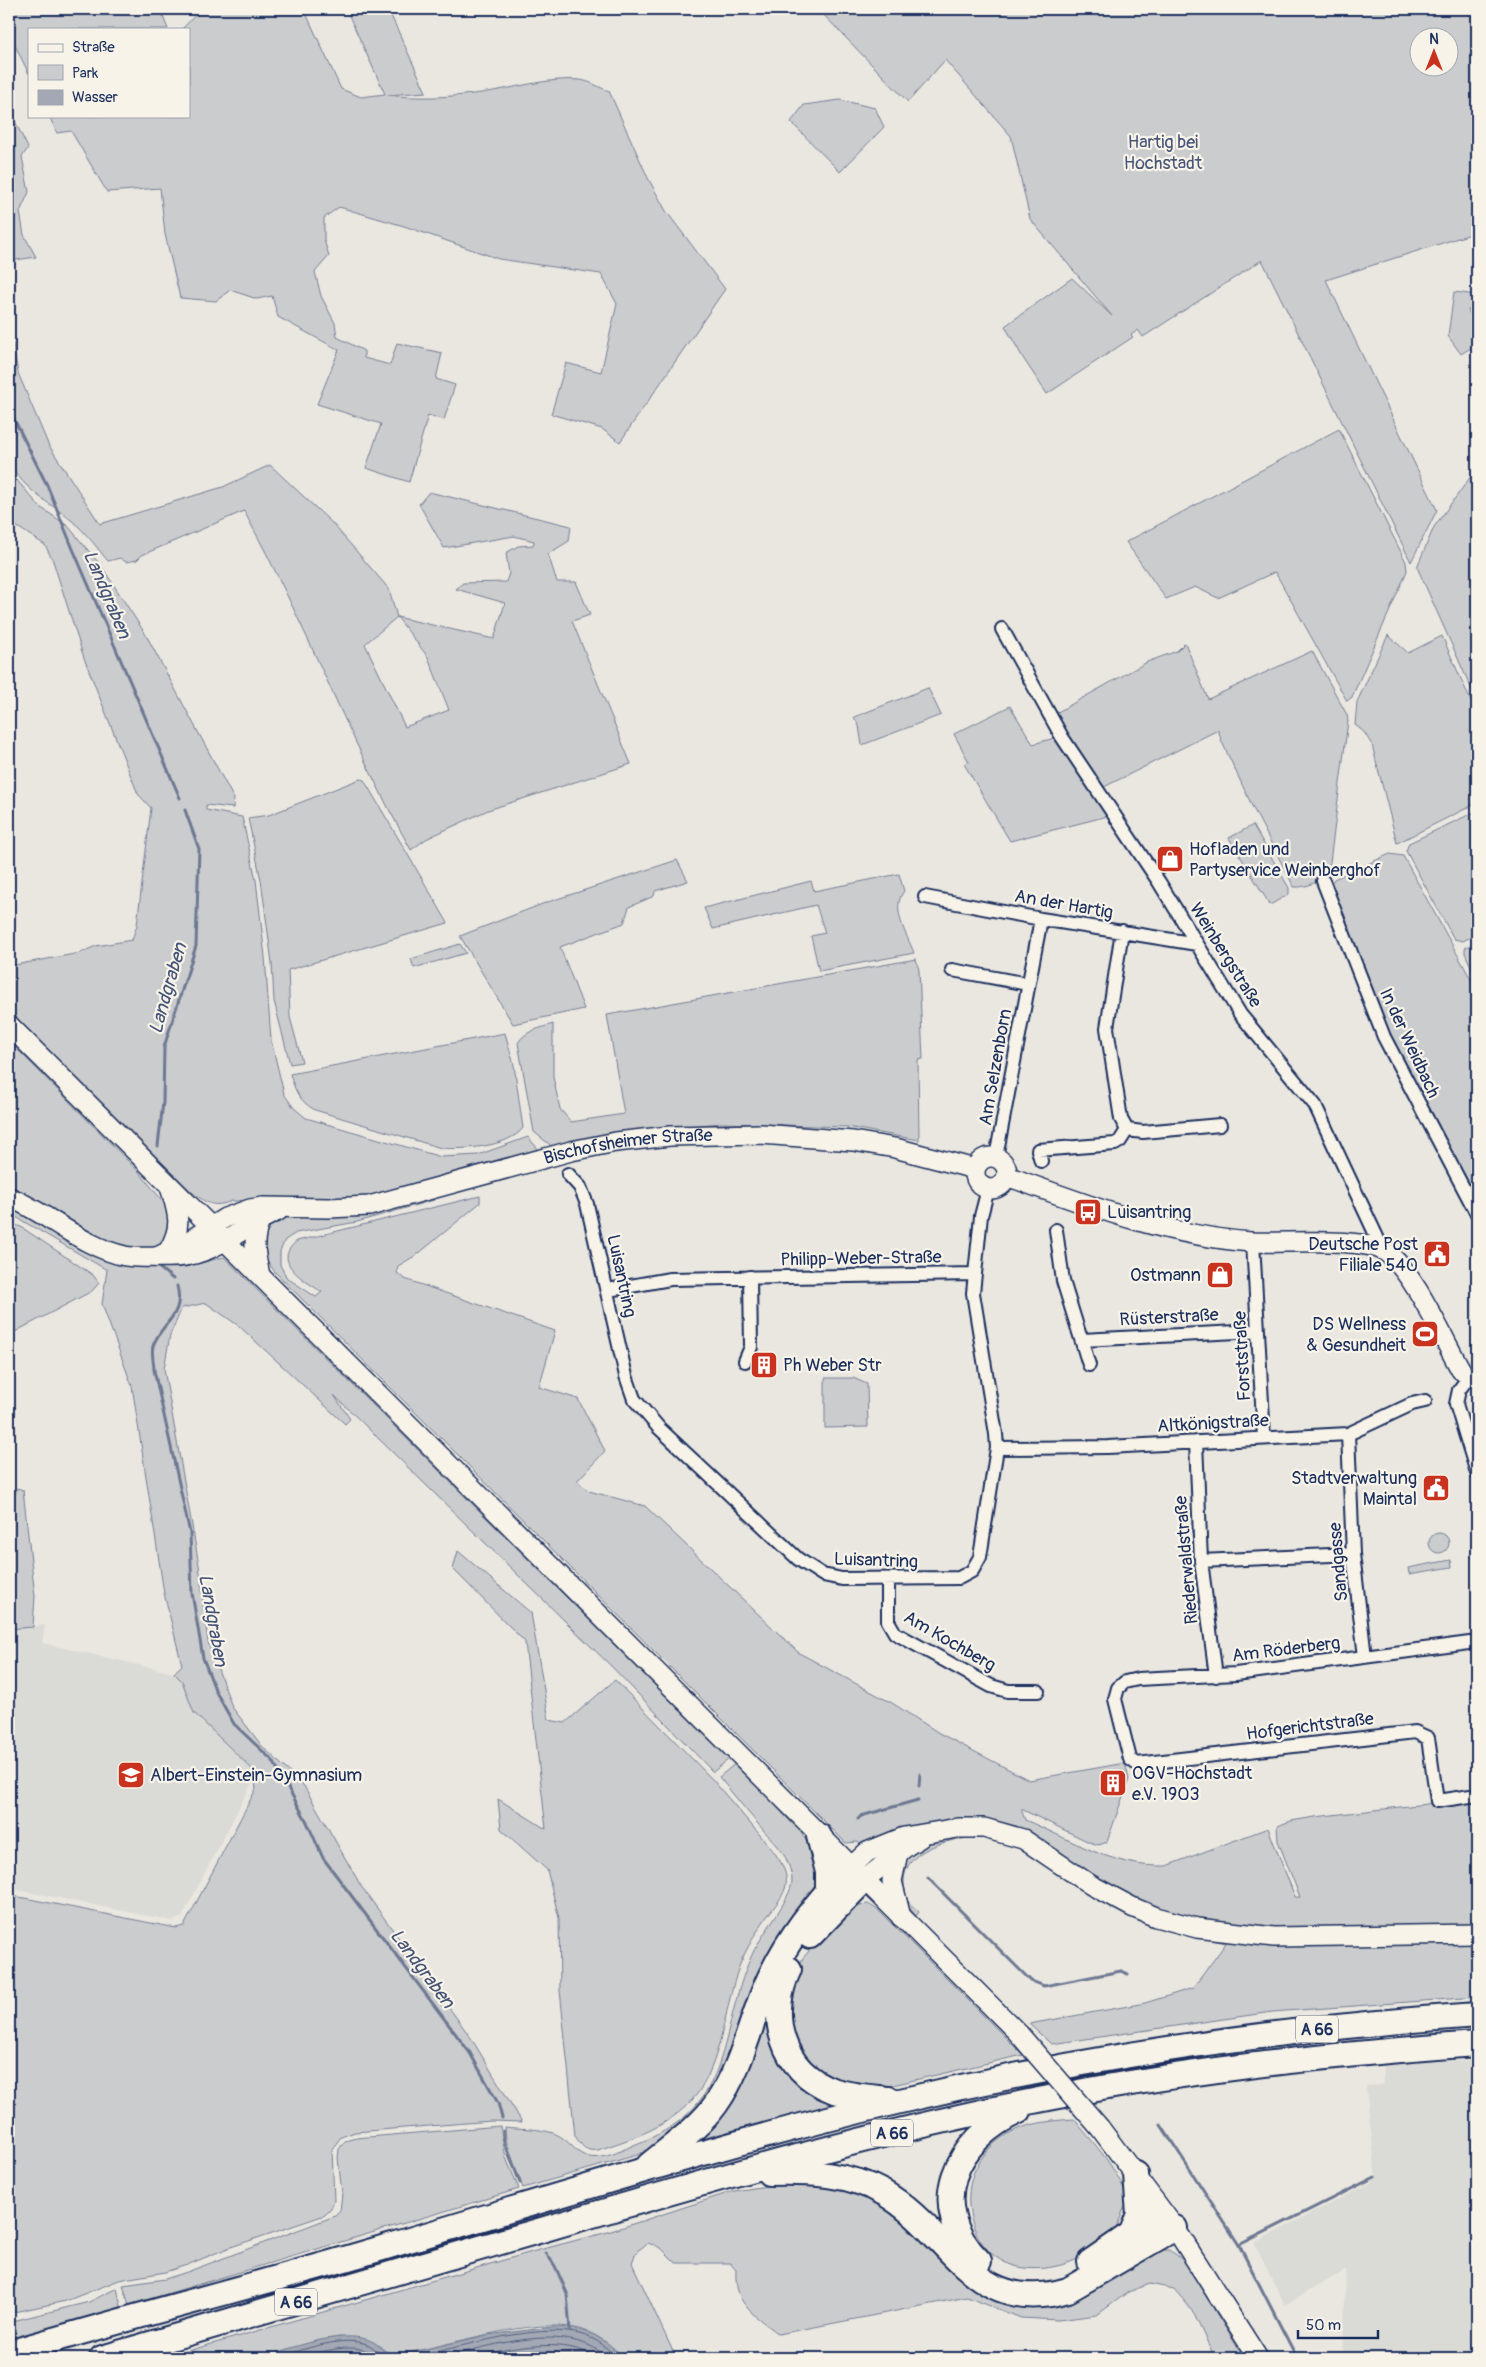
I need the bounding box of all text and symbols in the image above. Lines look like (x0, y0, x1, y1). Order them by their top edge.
legend (28, 28, 190, 118)
north arrow (1408, 28, 1458, 78)
text: N (1429, 31, 1439, 48)
text: Straße (72, 38, 115, 57)
text: Park (72, 64, 99, 83)
text: Wasser (72, 88, 119, 107)
park label: Hartig bei Hochstadt (1124, 131, 1203, 175)
water label: Landgraben (78, 547, 137, 643)
place label: Hofladen und Partyservice Weinberghof (1189, 838, 1381, 882)
shop icon: Hofladen und Partyservice Weinberghof (1155, 844, 1185, 874)
street label: An der Hartig (1013, 885, 1115, 924)
street label: Weinbergstraße (1184, 899, 1267, 1012)
water label: Landgraben (144, 939, 193, 1036)
street label: In der Weidbach (1374, 985, 1445, 1102)
street label: Am Selzenborn (974, 1007, 1017, 1127)
street label: Bischofsheimer Straße (541, 1124, 713, 1170)
bus stop icon: Luisantring (1073, 1197, 1103, 1227)
place label: Luisantring (1107, 1201, 1191, 1224)
street label: Luisantring (602, 1233, 642, 1320)
place label: Deutsche Post Filiale 540 (1308, 1233, 1419, 1277)
public building icon: Deutsche Post Filiale 540 (1422, 1239, 1452, 1269)
street label: Philipp-Weber-Straße (780, 1246, 942, 1271)
shop icon: Ostmann (1205, 1260, 1235, 1290)
place label: Ostmann (1130, 1264, 1201, 1287)
street label: Rüsterstraße (1119, 1303, 1219, 1332)
street label: Forststraße (1229, 1310, 1256, 1402)
place label: DS Wellness & Gesundheit (1306, 1313, 1407, 1357)
sports icon: DS Wellness & Gesundheit (1410, 1319, 1440, 1349)
building icon: Ph Weber Str (749, 1350, 779, 1380)
place label: Ph Weber Str (783, 1354, 882, 1377)
street label: Altkönigstraße (1157, 1409, 1270, 1438)
place label: Stadtverwaltung Maintal (1291, 1467, 1417, 1511)
public building icon: Stadtverwaltung Maintal (1421, 1473, 1451, 1503)
street label: Riederwaldstraße (1169, 1494, 1204, 1625)
street label: Sandgasse (1324, 1521, 1353, 1603)
street label: Luisantring (833, 1548, 918, 1573)
water label: Landgraben (193, 1572, 233, 1669)
street label: Am Kochberg (900, 1606, 1000, 1677)
street label: Am Röderberg (1231, 1631, 1342, 1668)
street label: Hofgerichtstraße (1245, 1707, 1375, 1746)
school or university icon: Albert-Einstein-Gymnasium (116, 1760, 146, 1790)
place label: OGV-Hochstadt e.V. 1903 (1132, 1762, 1253, 1806)
place label: Albert-Einstein-Gymnasium (150, 1764, 362, 1787)
building icon: OGV-Hochstadt e.V. 1903 (1098, 1768, 1128, 1798)
water label: Landgraben (385, 1924, 461, 2014)
road number: A 66 (1296, 2016, 1338, 2042)
road number: A 66 (871, 2120, 913, 2146)
road number: A 66 (275, 2288, 317, 2316)
scale bar (1298, 2307, 1378, 2339)
text: 50 m (1306, 2316, 1341, 2335)

